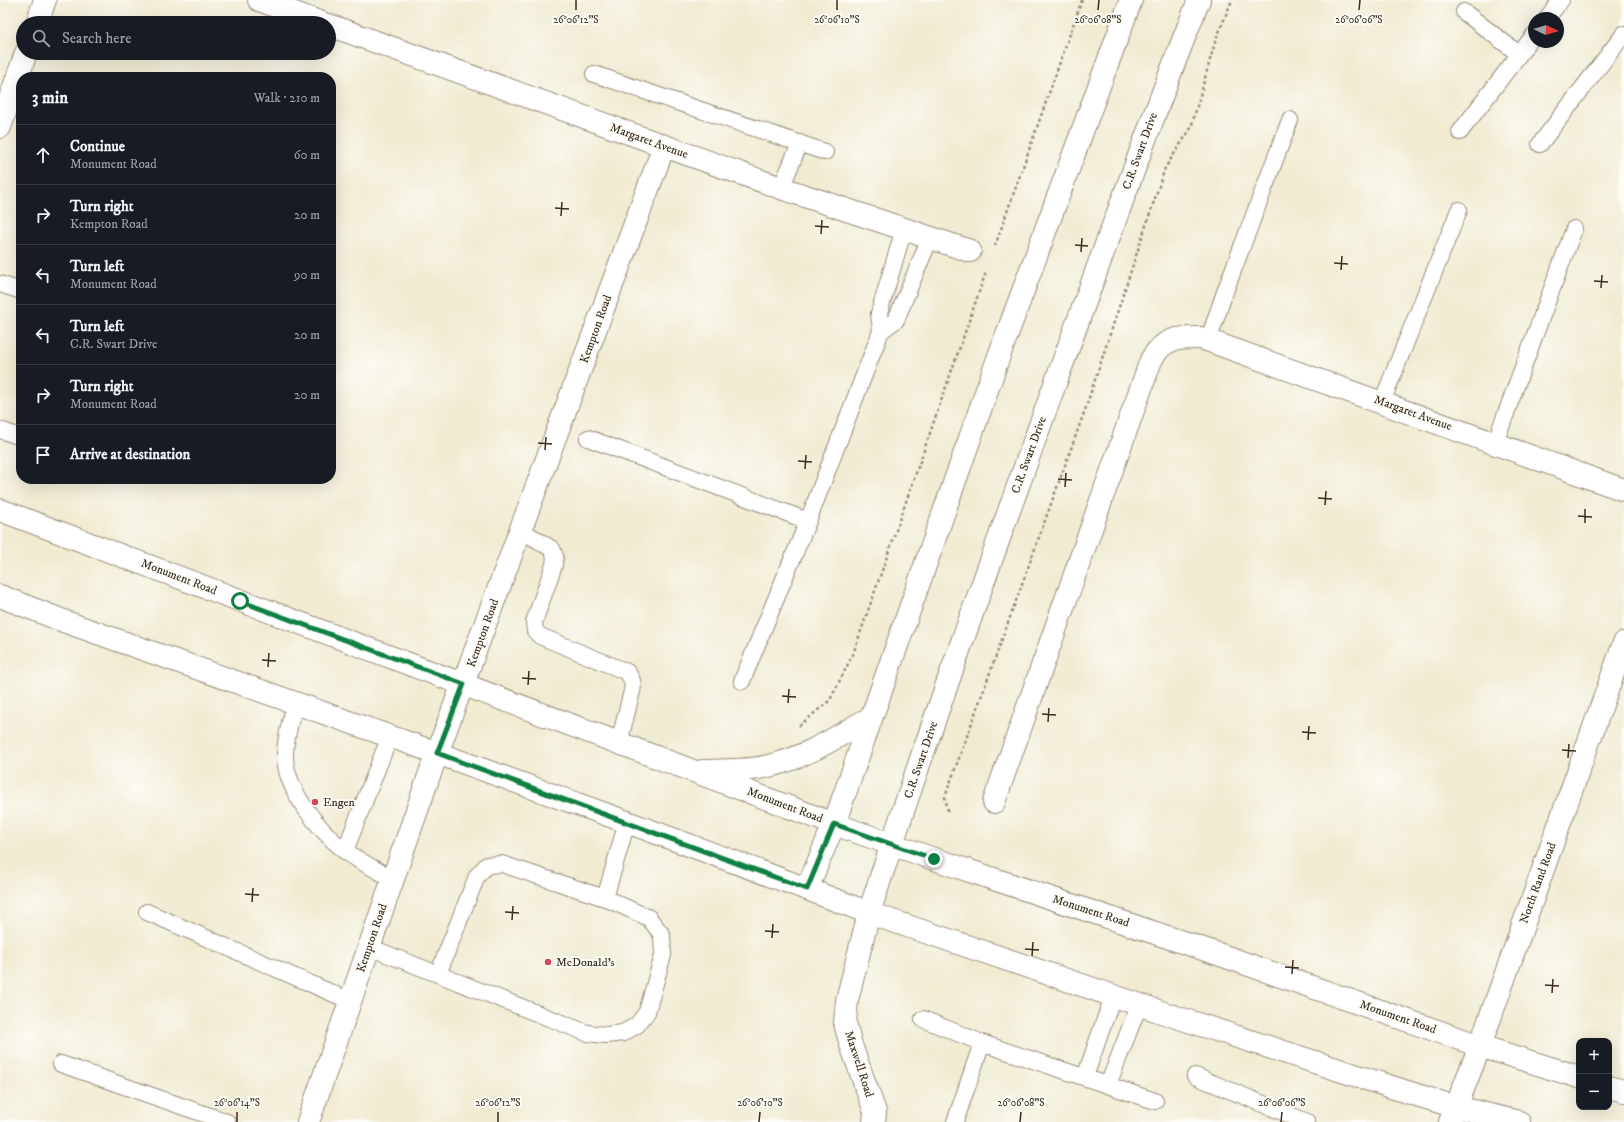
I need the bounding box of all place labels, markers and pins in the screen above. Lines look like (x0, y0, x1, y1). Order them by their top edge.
place label: Engen (323, 795, 356, 810)
marker: Engen (310, 797, 320, 807)
place label: McDonald's (556, 955, 615, 970)
marker: McDonald's (543, 957, 553, 967)

